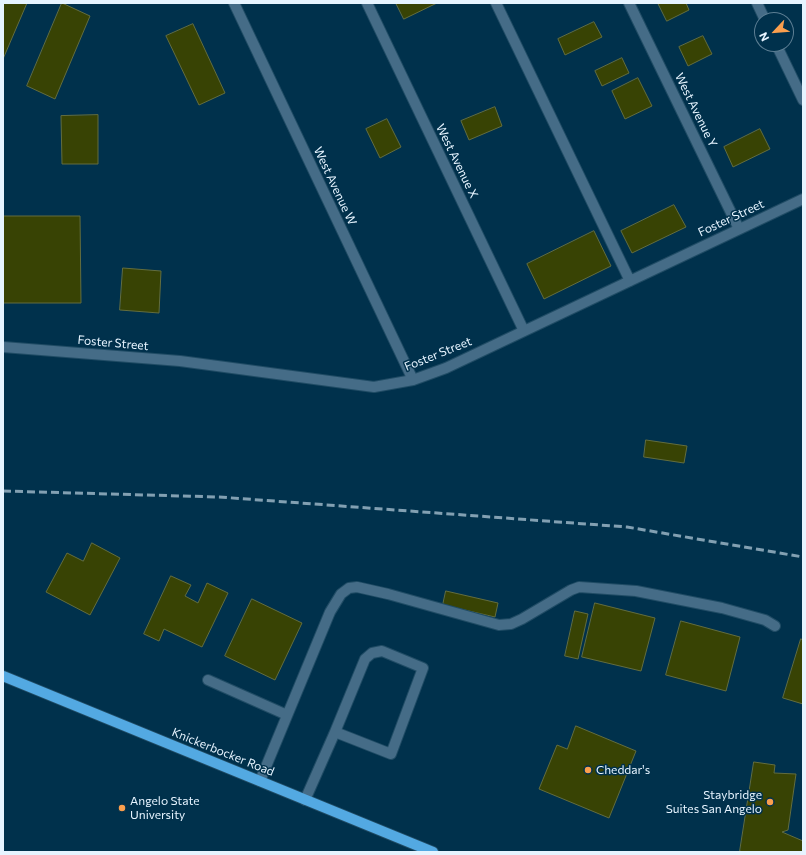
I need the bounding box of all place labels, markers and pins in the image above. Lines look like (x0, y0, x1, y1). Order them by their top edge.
place label: Cheddar's (596, 763, 650, 777)
marker: Cheddar's (583, 765, 593, 775)
place label: Staybridge Suites San Angelo (666, 788, 762, 816)
place label: Angelo State University (130, 794, 200, 822)
marker: Staybridge Suites San Angelo (765, 797, 775, 807)
marker: Angelo State University (117, 803, 127, 813)

